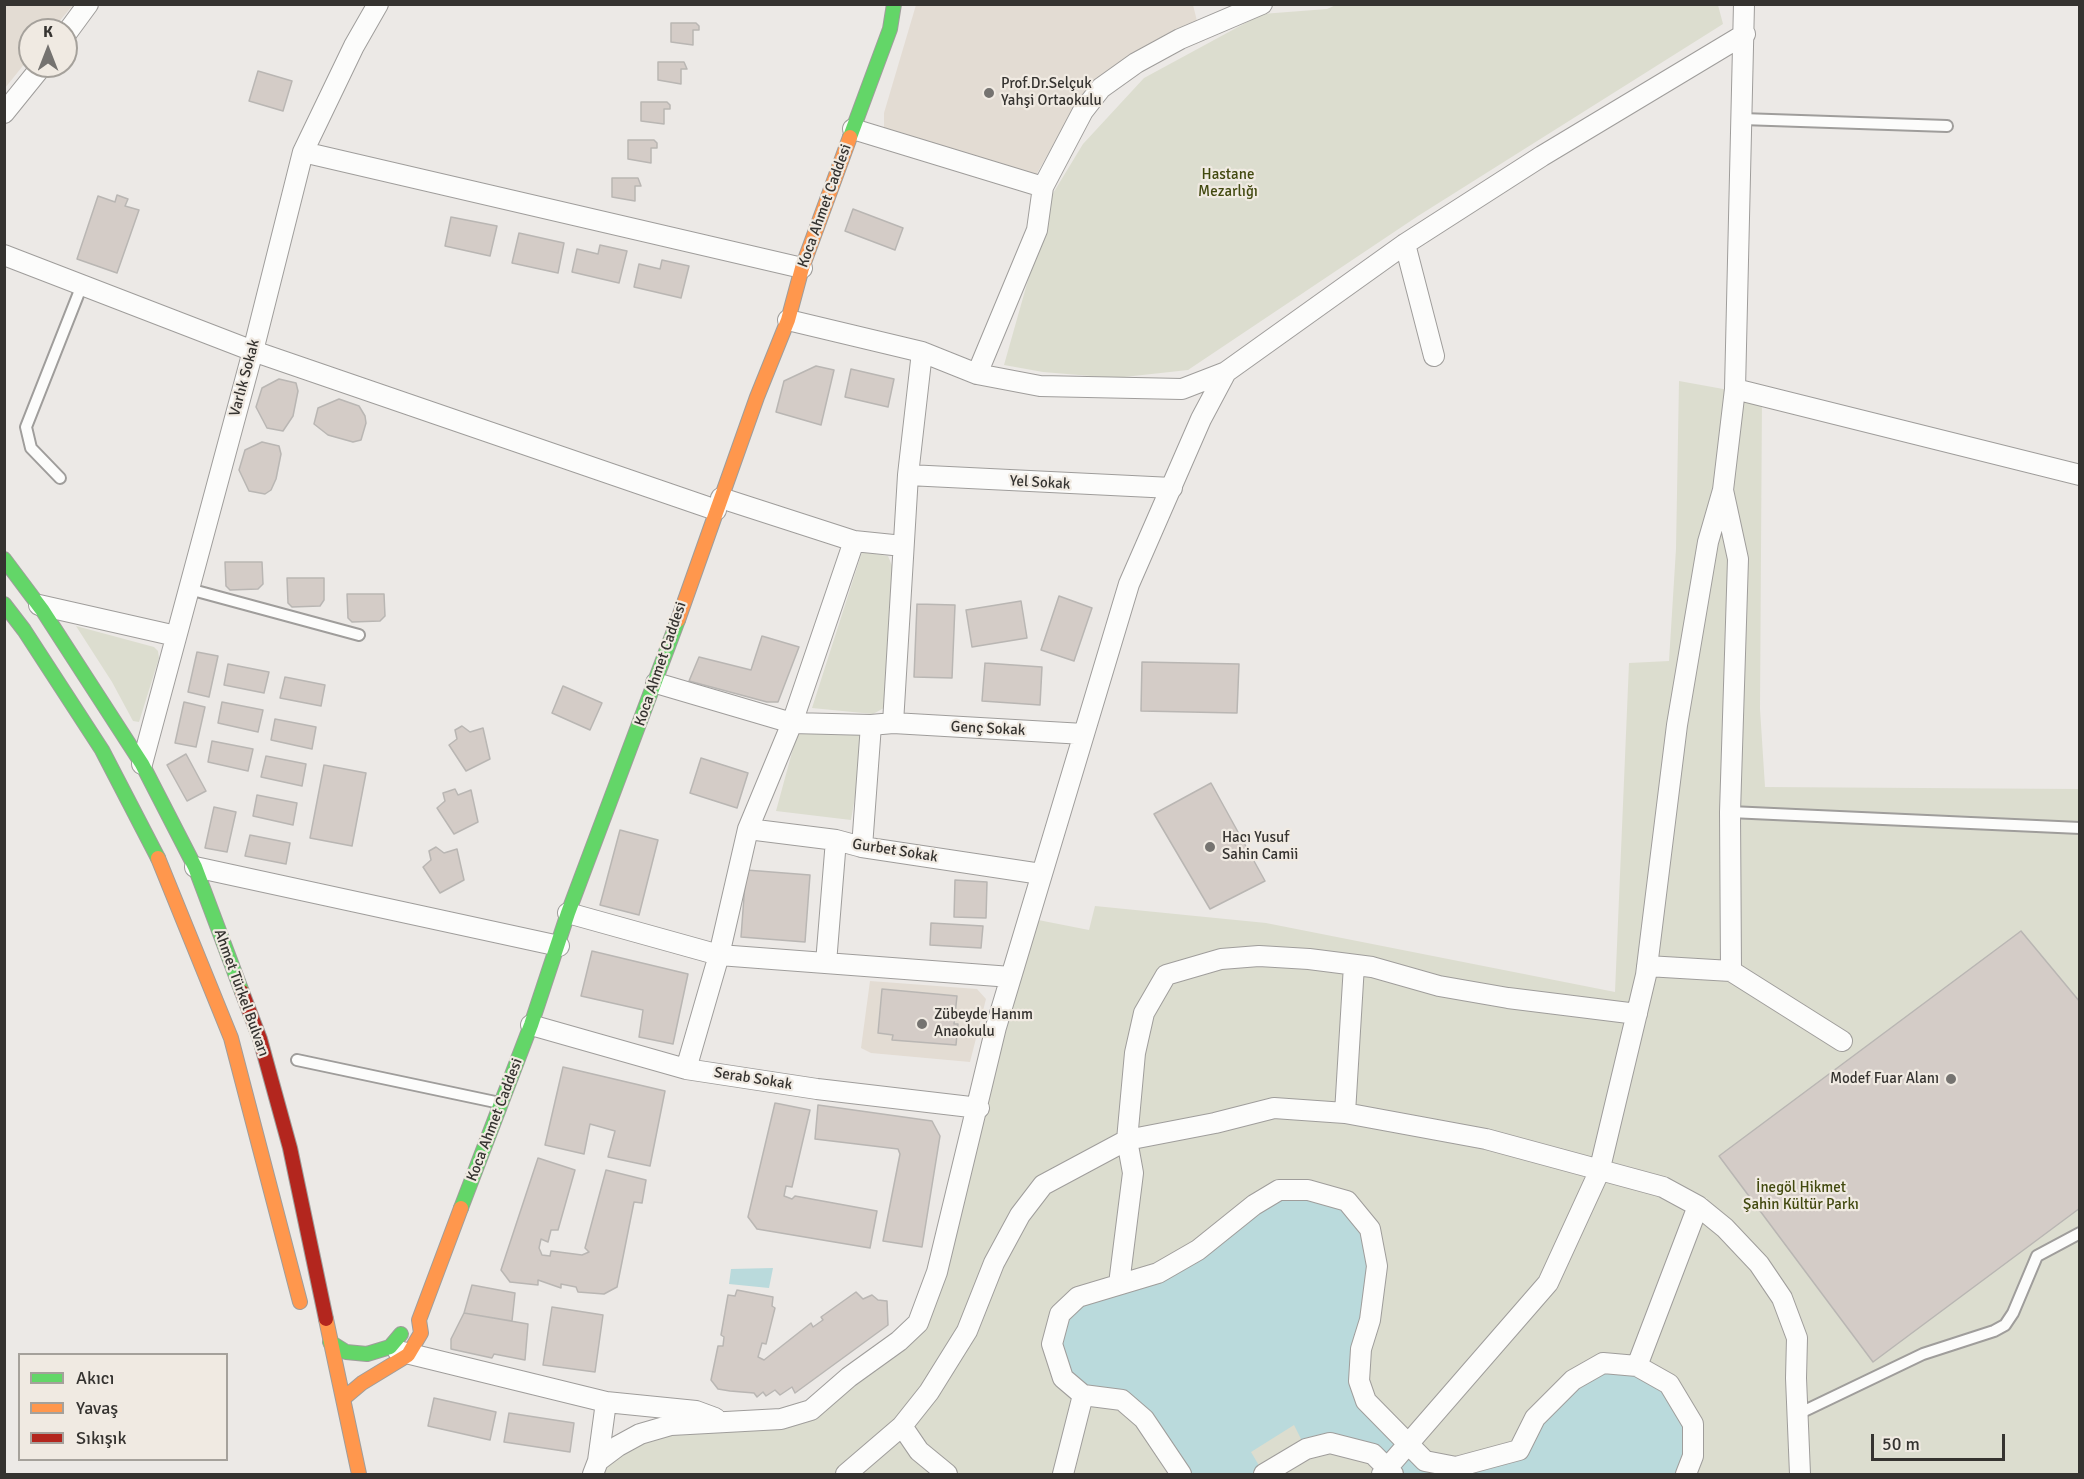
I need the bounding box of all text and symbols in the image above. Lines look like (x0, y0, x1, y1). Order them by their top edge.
north arrow (18, 18, 78, 78)
text: K (43, 22, 53, 42)
place label: Prof.Dr.Selçuk Yahşi Ortaokulu (1001, 75, 1102, 110)
marker: Prof.Dr.Selçuk Yahşi Ortaokulu (982, 86, 996, 100)
street label: Koca Ahmet Caddesi (794, 142, 856, 270)
park label: Hastane Mezarlığı (1198, 166, 1258, 201)
street label: Varlık Sokak (226, 337, 264, 419)
street label: Yel Sokak (1009, 472, 1071, 494)
street label: Koca Ahmet Caddesi (631, 599, 691, 729)
street label: Genç Sokak (950, 718, 1026, 740)
place label: Hacı Yusuf Sahin Camii (1222, 829, 1298, 864)
street label: Gurbet Sokak (851, 835, 939, 867)
marker: Hacı Yusuf Sahin Camii (1203, 840, 1217, 854)
street label: Ahmet Türkel Bulvarı (210, 927, 272, 1059)
place label: Zübeyde Hanım Anaokulu (934, 1006, 1033, 1041)
marker: Zübeyde Hanım Anaokulu (915, 1017, 929, 1031)
street label: Koca Ahmet Caddesi (463, 1056, 527, 1184)
street label: Serab Sokak (713, 1064, 793, 1094)
place label: Modef Fuar Alanı (1830, 1070, 1939, 1088)
marker: Modef Fuar Alanı (1944, 1072, 1958, 1086)
park label: İnegöl Hikmet Şahin Kültür Parkı (1743, 1179, 1859, 1214)
legend (18, 1353, 228, 1461)
text: Akıcı (76, 1367, 114, 1389)
text: Yavaş (76, 1397, 118, 1419)
scale bar (1874, 1422, 2008, 1460)
text: Sıkışık (76, 1427, 126, 1449)
text: 50 m (1882, 1433, 1920, 1455)

